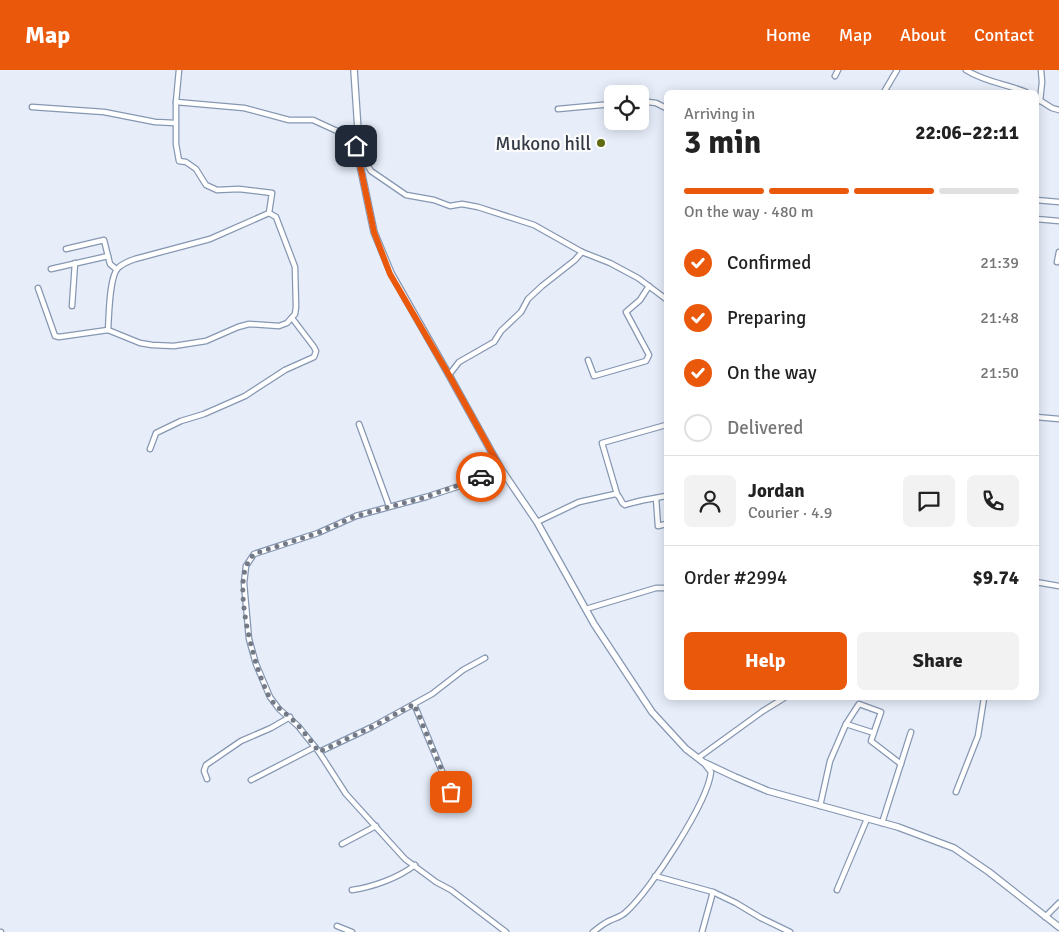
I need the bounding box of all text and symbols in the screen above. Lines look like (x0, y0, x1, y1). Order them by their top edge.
text: Map (25, 20, 70, 50)
text: Home (766, 24, 811, 46)
text: Map (839, 24, 872, 46)
text: About (900, 24, 946, 46)
text: Contact (974, 24, 1034, 46)
map controls (604, 85, 649, 130)
button: locate (604, 85, 649, 130)
text: Arriving in (684, 104, 755, 124)
text: 22:06–22:11 (915, 121, 1019, 145)
text: 3 min (684, 123, 761, 162)
pin (335, 125, 377, 167)
icon: home (342, 132, 370, 160)
place label: Mukono hill (495, 132, 591, 156)
marker: Mukono hill (595, 137, 607, 149)
text: On the way · 480 m (684, 202, 814, 222)
icon: check (684, 249, 712, 277)
text: Confirmed (727, 251, 811, 275)
text: 21:39 (980, 253, 1019, 273)
icon: check (684, 304, 712, 332)
text: Preparing (727, 306, 806, 330)
text: 21:48 (980, 308, 1019, 328)
icon: check (684, 359, 712, 387)
text: On the way (727, 361, 817, 385)
text: 21:50 (980, 363, 1019, 383)
text: Delivered (727, 416, 803, 440)
courier (456, 452, 506, 502)
icon: car (467, 463, 495, 491)
button: person (684, 475, 736, 527)
button: chat (903, 475, 955, 527)
button: phone (967, 475, 1019, 527)
text: Jordan (748, 479, 805, 503)
text: Courier · 4.9 (748, 503, 832, 523)
text: Order #2994 (684, 566, 787, 590)
text: $9.74 (973, 566, 1019, 590)
button: Help (684, 632, 847, 690)
button: Share (857, 632, 1019, 690)
pin (430, 771, 472, 813)
icon: bag (437, 778, 465, 806)

